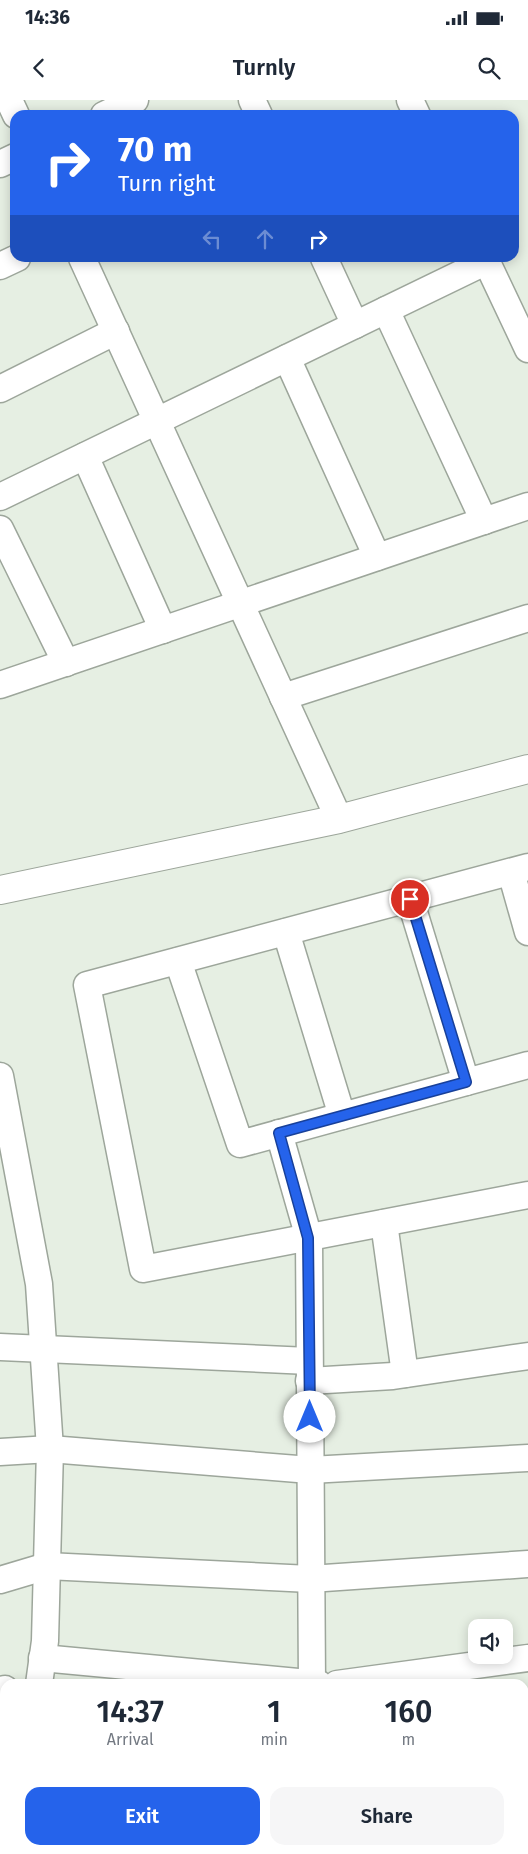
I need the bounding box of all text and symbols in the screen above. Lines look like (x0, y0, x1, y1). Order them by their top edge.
text: 14:36 (25, 6, 70, 29)
icon: back (25, 54, 53, 82)
text: Turnly (233, 54, 295, 81)
icon: search (475, 54, 503, 82)
text: 70 m (118, 128, 192, 170)
icon: right (35, 130, 100, 195)
text: Turn right (118, 170, 215, 197)
icon: left (198, 225, 226, 253)
icon: ahead (251, 225, 279, 253)
icon: right (304, 225, 332, 253)
pin (389, 878, 431, 920)
icon: arrive (396, 885, 424, 913)
position arrow (283, 1390, 335, 1442)
map controls (468, 1619, 513, 1664)
button: sound (468, 1619, 513, 1664)
text: 14:37 (97, 1694, 164, 1730)
text: 1 (267, 1694, 281, 1730)
text: 160 (385, 1694, 432, 1730)
text: Arrival (107, 1730, 154, 1749)
text: min (260, 1730, 288, 1749)
text: m (402, 1730, 415, 1749)
button: Exit (25, 1787, 260, 1845)
button: Share (270, 1787, 504, 1845)

